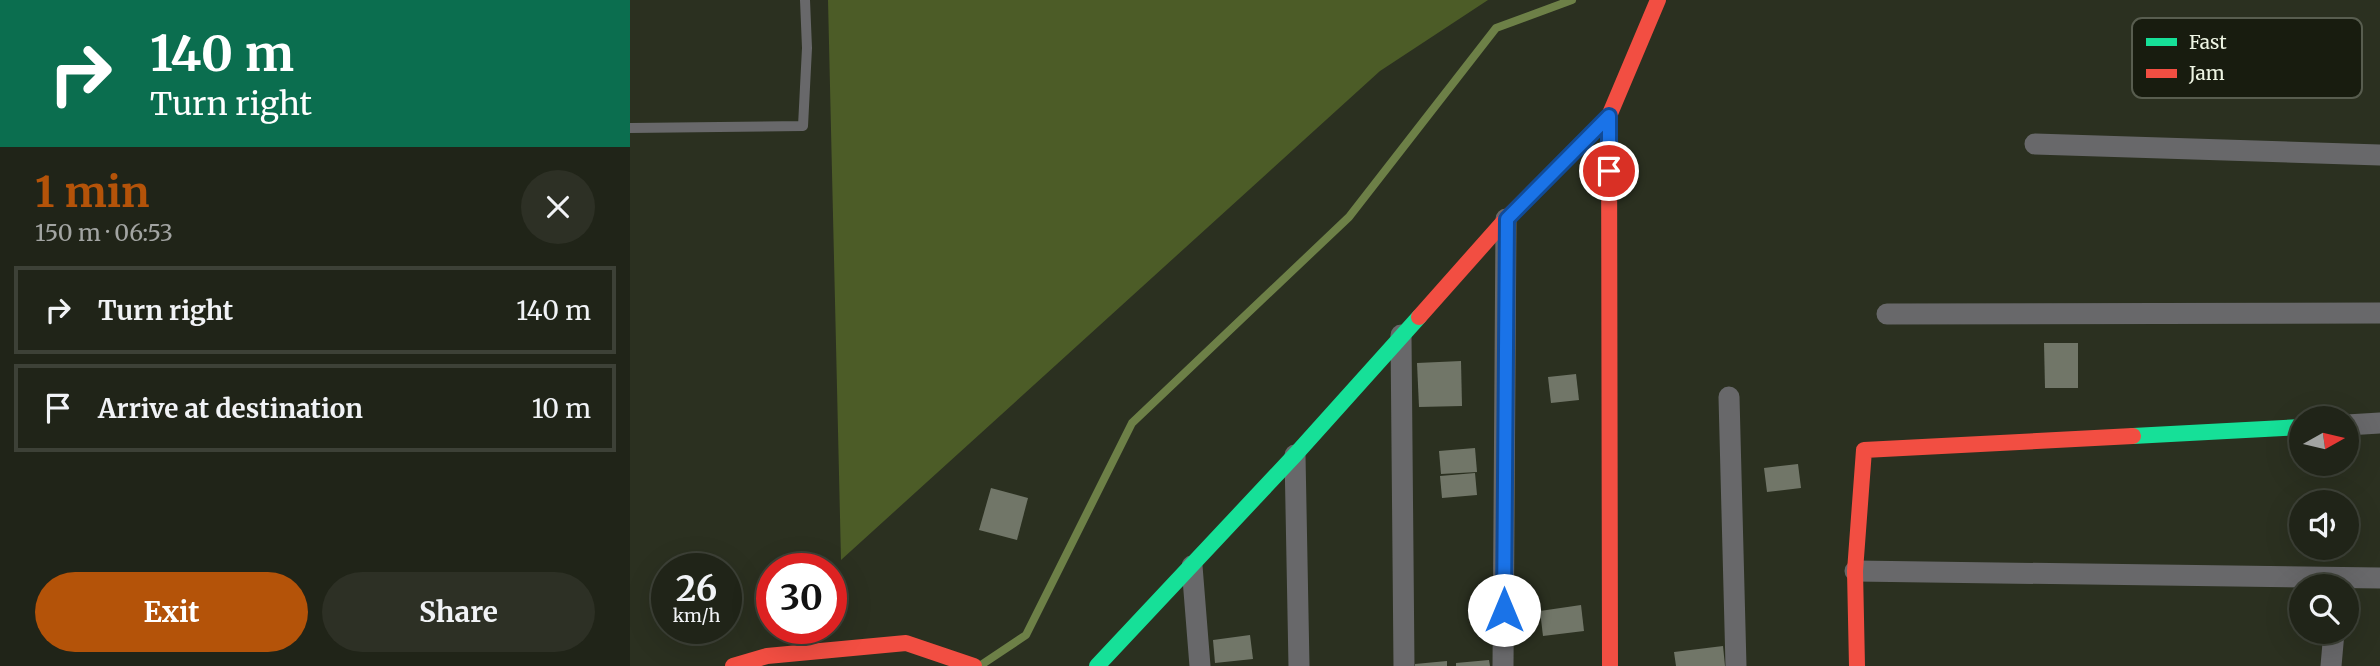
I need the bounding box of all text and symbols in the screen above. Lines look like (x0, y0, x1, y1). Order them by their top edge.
legend (2132, 18, 2362, 98)
text: 140 m (150, 23, 294, 84)
icon: right (35, 28, 126, 119)
text: Fast (2189, 30, 2227, 54)
text: Jam (2188, 61, 2225, 85)
text: Turn right (150, 84, 312, 124)
pin (1579, 141, 1639, 201)
icon: arrive (1590, 152, 1628, 190)
text: 1 min (35, 166, 149, 218)
button: close (521, 170, 595, 244)
text: 150 m · 06:53 (35, 218, 173, 247)
icon: right (39, 291, 77, 329)
text: Turn right (98, 294, 233, 327)
text: 140 m (516, 294, 591, 327)
icon: arrive (39, 389, 77, 427)
text: Arrive at destination (98, 392, 363, 425)
text: 10 m (532, 392, 591, 425)
north arrow (2289, 406, 2359, 476)
map controls (2289, 406, 2359, 644)
button: sound (2289, 490, 2359, 560)
speed limit sign: 30 (756, 553, 847, 644)
text: 26 (676, 567, 717, 611)
button: Exit (35, 572, 308, 652)
button: Share (322, 572, 595, 652)
position arrow (1467, 573, 1541, 647)
button: search (2289, 574, 2359, 644)
text: km/h (673, 604, 720, 627)

